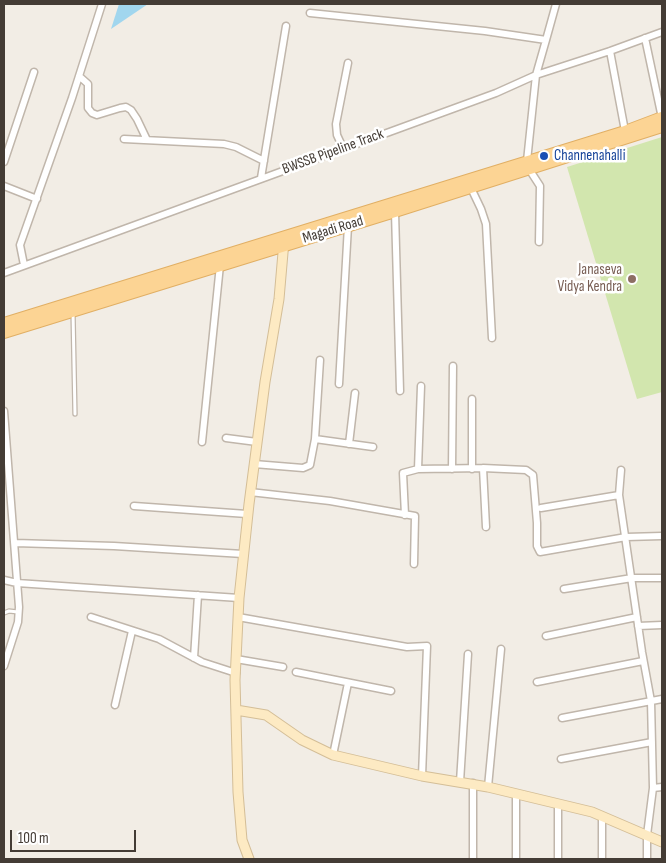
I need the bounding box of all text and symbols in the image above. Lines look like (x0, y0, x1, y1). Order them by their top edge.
street label: BWSSB Pipeline Track (280, 125, 386, 179)
place label: Channenahalli (554, 147, 625, 165)
marker: Channenahalli (538, 150, 550, 162)
street label: Magadi Road (300, 212, 366, 248)
place label: Janaseva Vidya Kendra (557, 261, 622, 296)
marker: Janaseva Vidya Kendra (626, 273, 638, 285)
scale bar (12, 820, 139, 852)
text: 100 m (18, 829, 49, 848)

